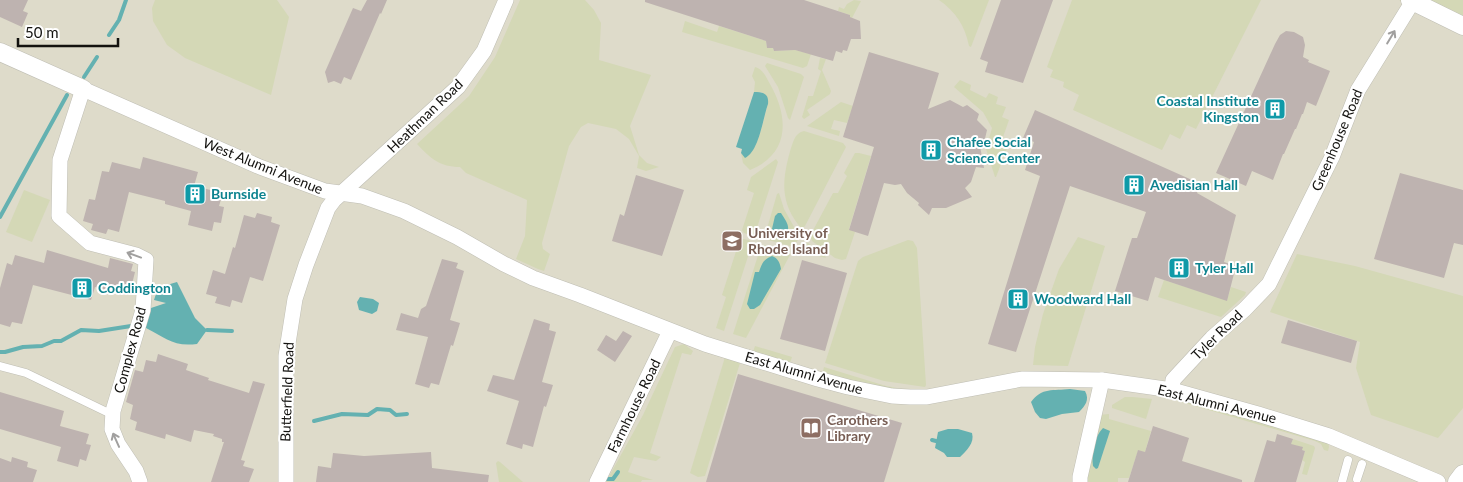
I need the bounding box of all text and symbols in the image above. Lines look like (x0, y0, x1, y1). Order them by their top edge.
scale bar (18, 15, 118, 47)
text: 50 m (25, 23, 59, 41)
one-way arrow (1387, 30, 1397, 44)
street label: Heathman Road (383, 75, 466, 156)
street label: Greenhouse Road (1307, 86, 1366, 193)
place label: Coastal Institute Kingston (1157, 92, 1260, 125)
building icon: Coastal Institute Kingston (1263, 97, 1287, 121)
place label: Chafee Social Science Center (947, 133, 1041, 166)
street label: West Alumni Avenue (201, 134, 326, 197)
building icon: Chafee Social Science Center (919, 138, 943, 162)
building icon: Avedisian Hall (1122, 173, 1146, 197)
place label: Avedisian Hall (1149, 176, 1238, 193)
building icon: Burnside (183, 182, 207, 206)
place label: Burnside (211, 185, 267, 202)
place label: University of Rhode Island (748, 224, 828, 257)
school or university icon: University of Rhode Island (720, 229, 744, 253)
one-way arrow (127, 250, 142, 259)
building icon: Tyler Hall (1167, 256, 1191, 280)
place label: Tyler Hall (1195, 259, 1254, 276)
building icon: Coddington (70, 276, 94, 300)
place label: Coddington (98, 279, 171, 296)
building icon: Woodward Hall (1006, 287, 1030, 311)
place label: Woodward Hall (1034, 290, 1131, 307)
street label: Complex Road (110, 305, 149, 395)
street label: Tyler Road (1188, 306, 1246, 363)
street label: Butterfield Road (276, 342, 297, 442)
street label: East Alumni Avenue (743, 348, 865, 397)
street label: Farmhouse Road (604, 356, 664, 455)
street label: East Alumni Avenue (1156, 381, 1278, 427)
place label: Carothers Library (827, 411, 888, 444)
library icon: Carothers Library (799, 416, 823, 440)
one-way arrow (111, 433, 121, 448)

